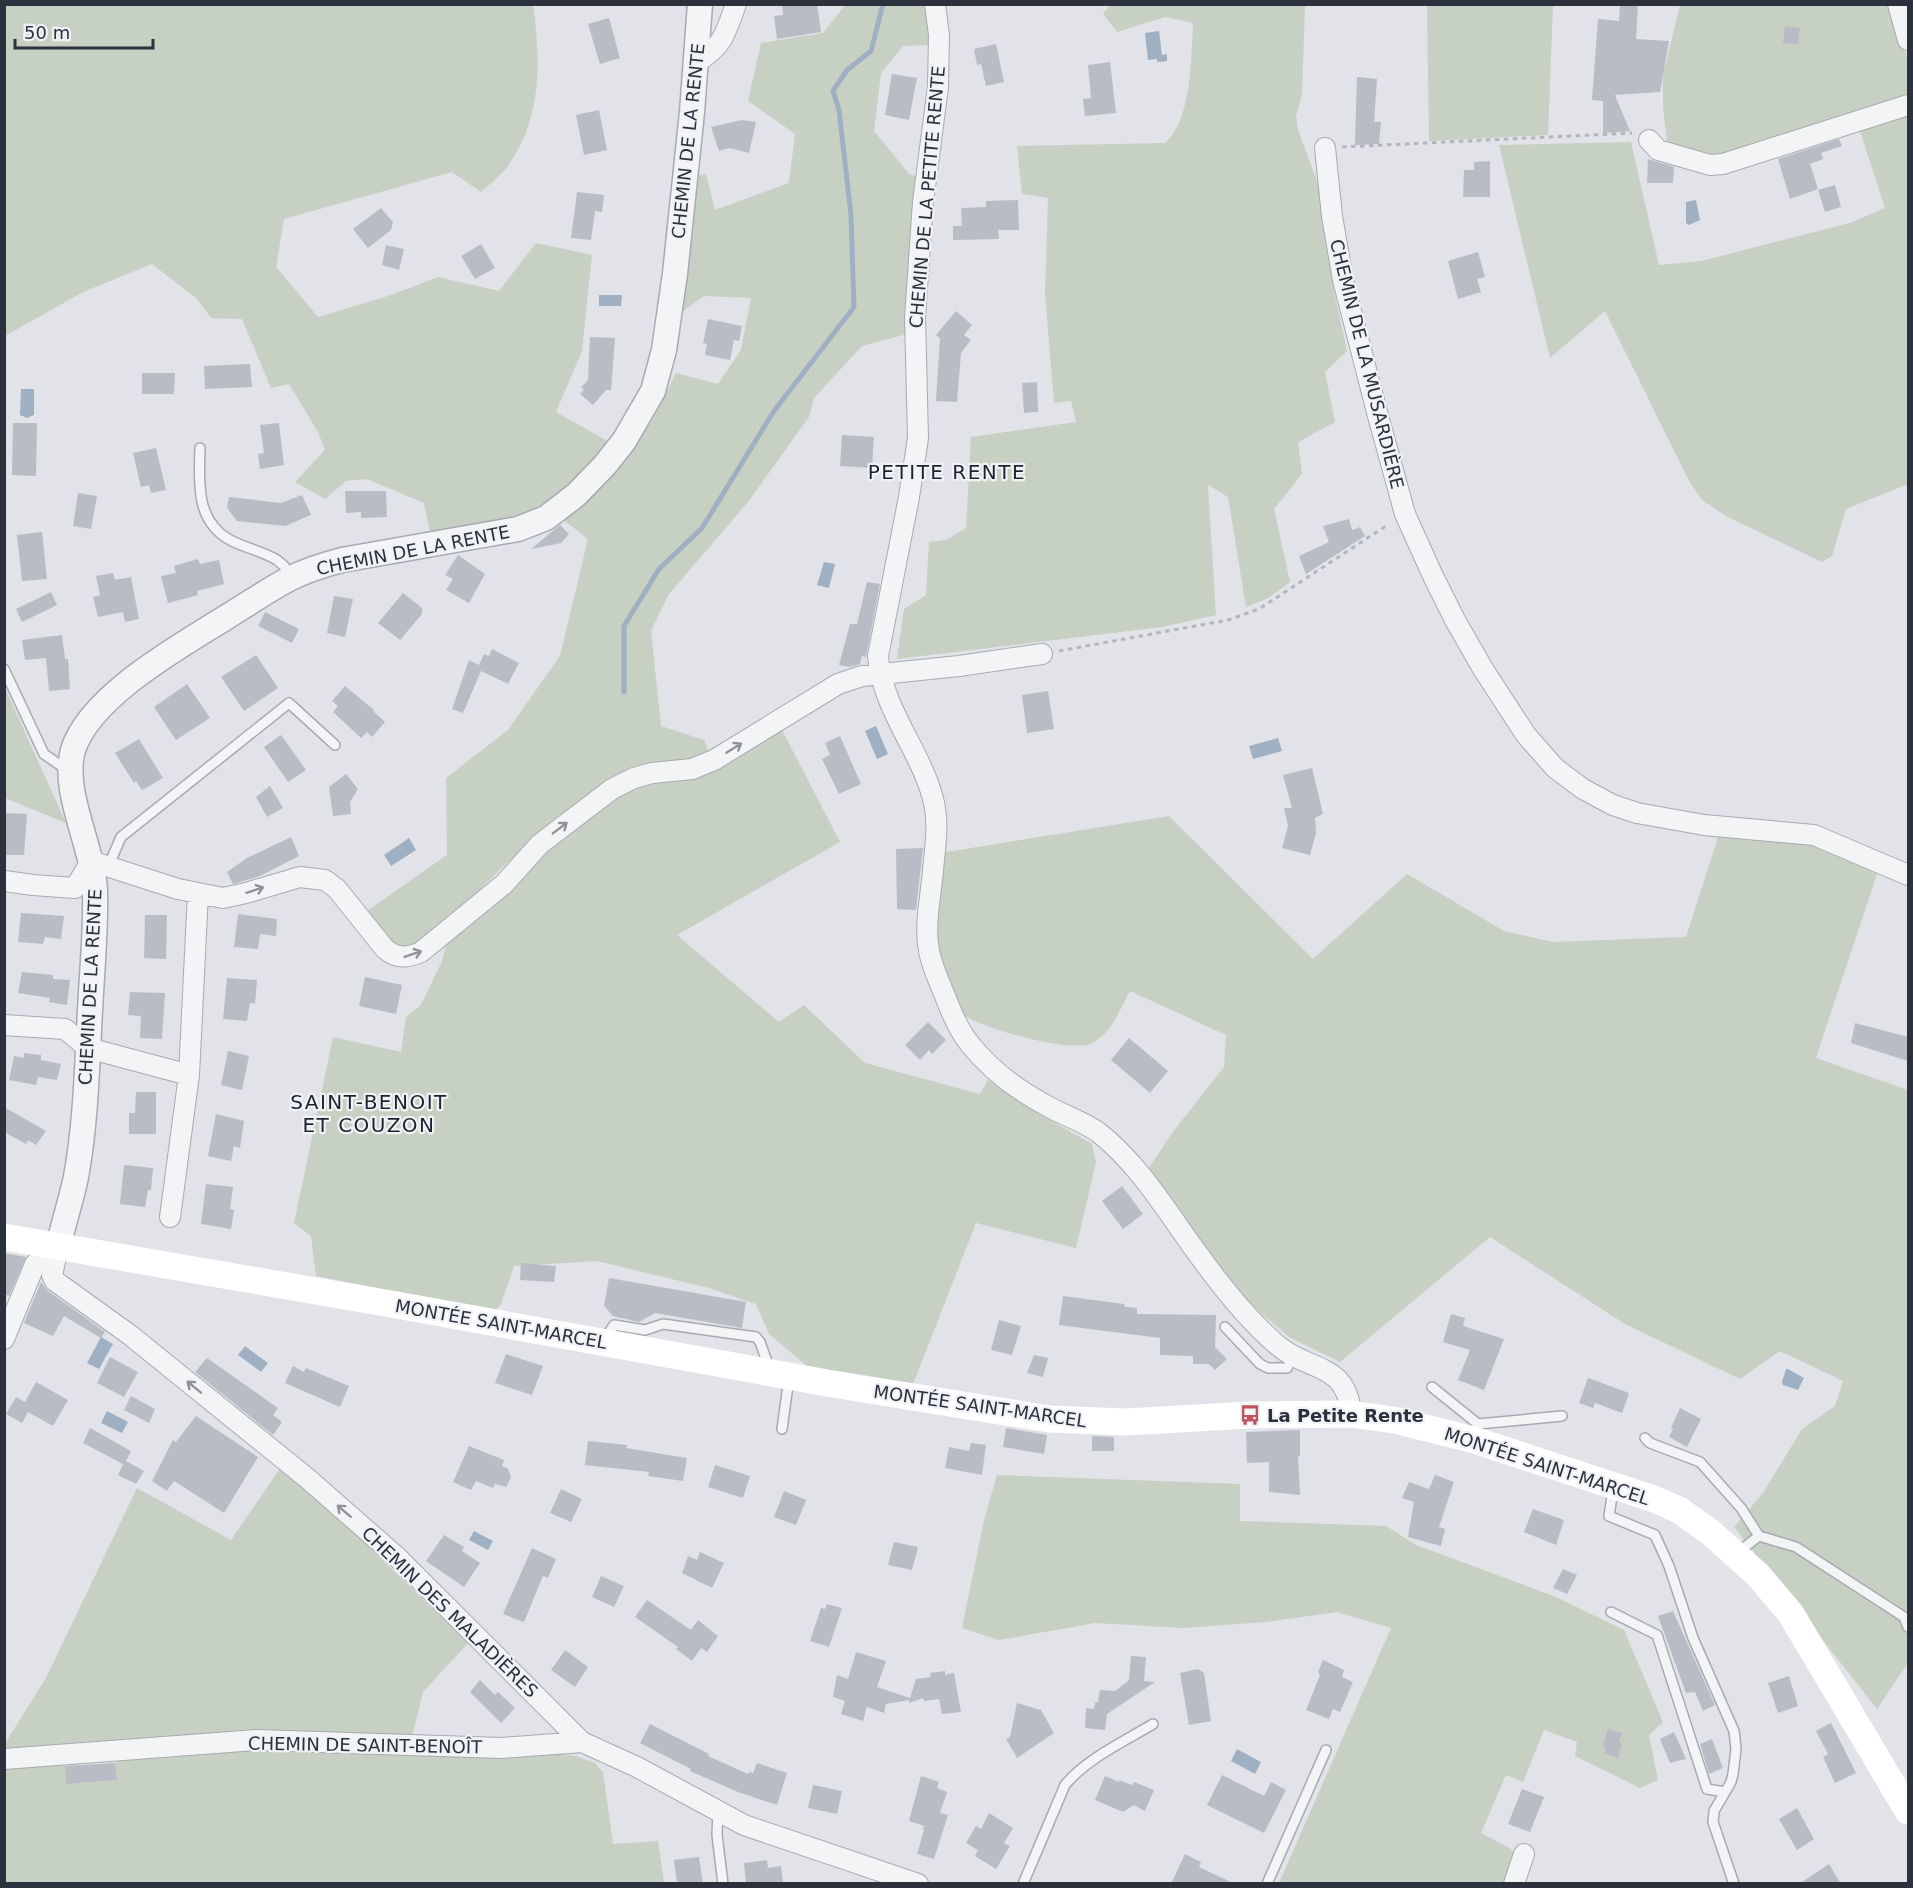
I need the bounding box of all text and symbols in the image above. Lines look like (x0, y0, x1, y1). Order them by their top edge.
scale bar (15, 12, 153, 50)
text: 50 m (24, 22, 70, 43)
street label: CHEMIN DE LA RENTE (667, 42, 709, 240)
street label: CHEMIN DE LA PETITE RENTE (905, 65, 949, 329)
street label: CHEMIN DE LA MUSARDIÈRE (1326, 237, 1408, 491)
district label: PETITE RENTE (868, 460, 1026, 484)
street label: CHEMIN DE LA RENTE (314, 521, 512, 579)
one-way arrow (725, 742, 742, 754)
one-way arrow (552, 822, 568, 835)
one-way arrow (245, 884, 264, 895)
street label: CHEMIN DE LA RENTE (74, 888, 106, 1086)
one-way arrow (403, 947, 422, 958)
district label: SAINT-BENOIT ET COUZON (290, 1090, 448, 1137)
street label: MONTÉE SAINT-MARCEL (393, 1295, 609, 1353)
one-way arrow (186, 1380, 202, 1393)
street label: MONTÉE SAINT-MARCEL (872, 1381, 1088, 1431)
bus stop icon: La Petite Rente (1238, 1403, 1262, 1427)
place label: La Petite Rente (1267, 1405, 1424, 1426)
street label: MONTÉE SAINT-MARCEL (1442, 1423, 1652, 1509)
one-way arrow (337, 1504, 352, 1518)
street label: CHEMIN DES MALADIÈRES (358, 1522, 542, 1702)
street label: CHEMIN DE SAINT-BENOÎT (248, 1732, 483, 1758)

